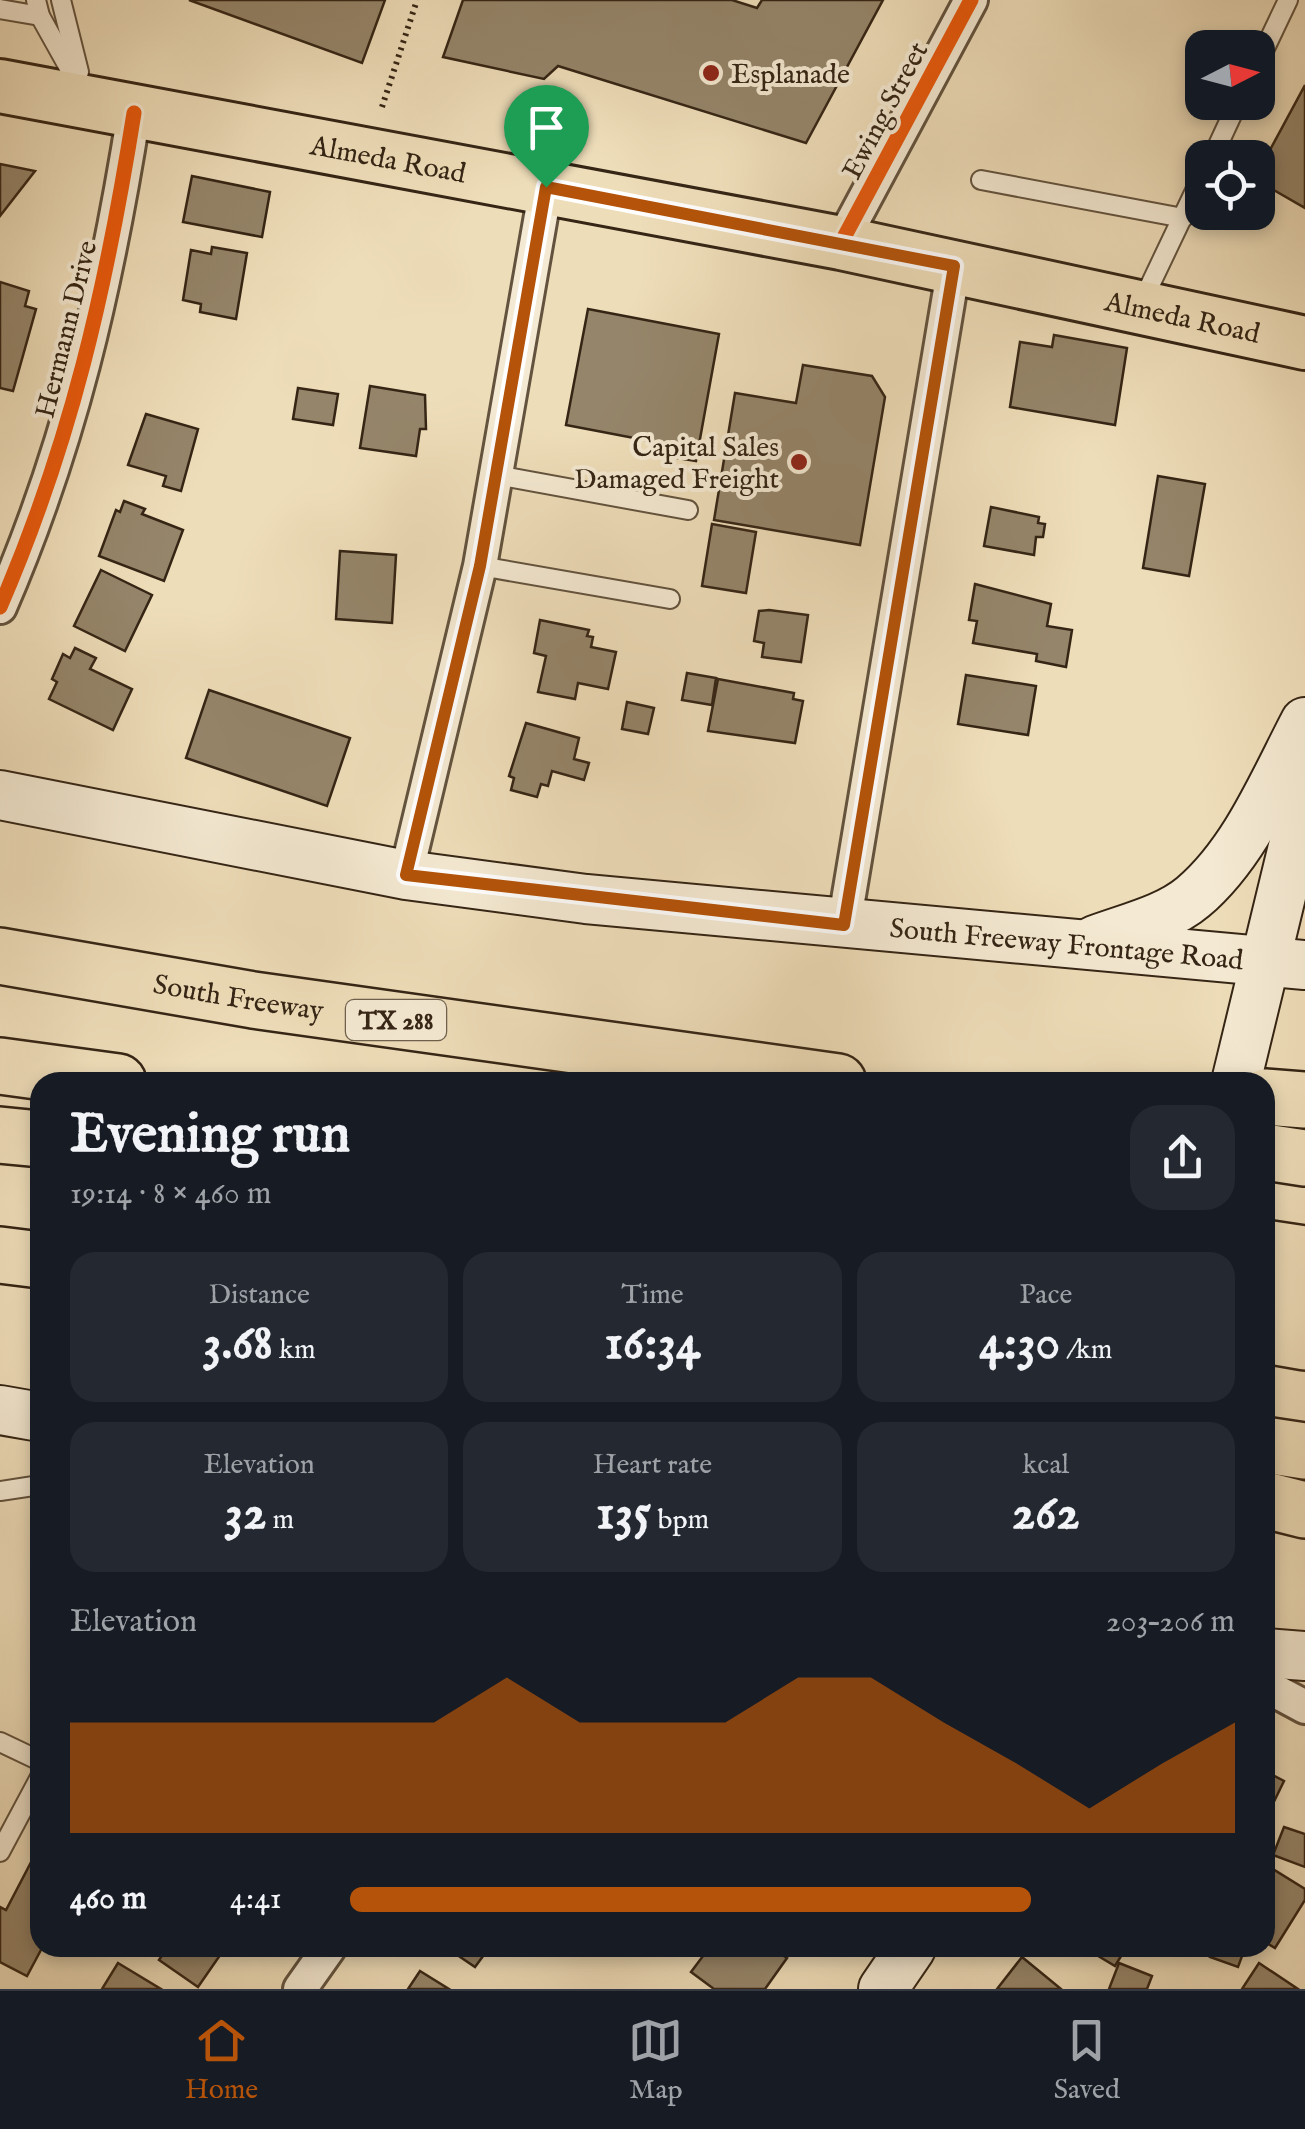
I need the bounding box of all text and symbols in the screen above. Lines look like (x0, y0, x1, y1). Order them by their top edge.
north arrow (1185, 30, 1275, 120)
map controls (1185, 30, 1275, 230)
street label: Ewing Street (835, 36, 937, 186)
place label: Esplanade (731, 58, 850, 93)
marker: Esplanade (700, 62, 722, 84)
pin (504, 85, 589, 188)
icon: arrive (519, 100, 574, 155)
street label: Almeda Road (306, 129, 469, 193)
button: locate (1185, 140, 1275, 230)
street label: Hermann Drive (28, 237, 106, 422)
street label: Almeda Road (1100, 285, 1263, 353)
place label: Capital Sales Damaged Freight (574, 431, 779, 498)
marker: Capital Sales Damaged Freight (788, 451, 810, 473)
street label: South Freeway Frontage Road (888, 912, 1245, 979)
street label: South Freeway (150, 968, 326, 1030)
road number: TX 288 (346, 1000, 446, 1040)
text: Evening run (70, 1101, 350, 1171)
button: share (1130, 1105, 1235, 1210)
text: 19:14 · 8 × 460 m (70, 1174, 271, 1215)
text: Distance (209, 1278, 310, 1313)
text: Time (621, 1278, 684, 1313)
text: Pace (1019, 1278, 1072, 1313)
text: 3.68 (203, 1313, 273, 1376)
text: 16:34 (604, 1313, 701, 1376)
text: 4:30 (979, 1313, 1060, 1376)
text: km (273, 1333, 316, 1368)
text: /km (1060, 1333, 1112, 1368)
text: Elevation (204, 1448, 315, 1483)
text: Heart rate (593, 1448, 712, 1483)
text: kcal (1022, 1448, 1069, 1483)
text: 32 (224, 1483, 266, 1546)
text: 135 (596, 1483, 651, 1546)
text: 262 (1012, 1483, 1080, 1546)
text: m (266, 1503, 294, 1538)
text: bpm (651, 1503, 709, 1538)
text: Elevation (70, 1602, 197, 1643)
text: 203–206 m (1106, 1602, 1235, 1643)
text: 460 m (70, 1879, 147, 1920)
text: 4:41 (230, 1879, 282, 1920)
tab: Home (185, 2013, 258, 2108)
tab: Map (628, 2013, 683, 2108)
tab: Saved (1054, 2013, 1120, 2108)

